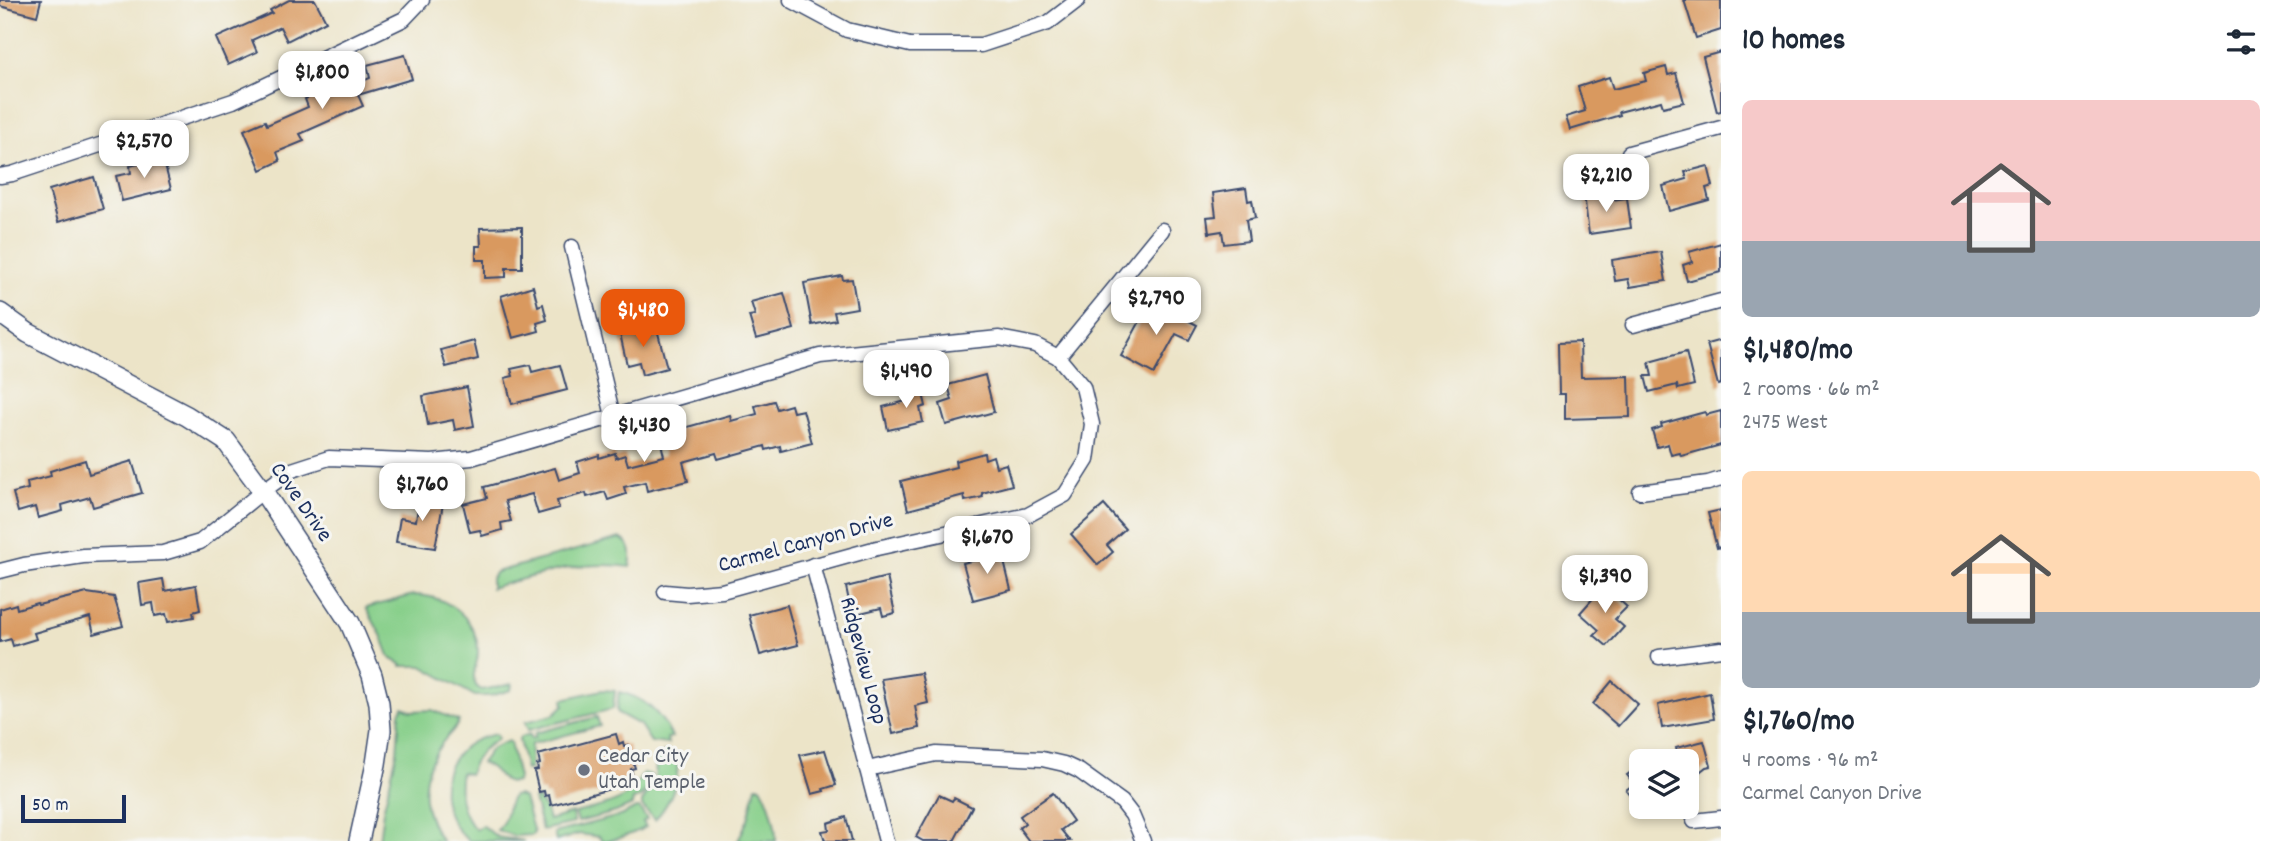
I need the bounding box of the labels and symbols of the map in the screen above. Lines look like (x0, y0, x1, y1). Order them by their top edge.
pin: $1,800 (265, 52, 379, 111)
pin: $2,570 (87, 120, 201, 180)
pin: $2,210 (1549, 154, 1663, 214)
pin: $2,790 (1099, 278, 1213, 337)
pin: $1,480 (586, 290, 700, 349)
pin: $1,490 (849, 350, 963, 410)
pin: $1,430 (587, 405, 701, 464)
street label: Cove Drive (260, 456, 340, 550)
pin: $1,760 (365, 463, 479, 523)
street label: Carmel Canyon Drive (715, 505, 897, 583)
pin: $1,670 (930, 516, 1044, 576)
pin: $1,390 (1548, 556, 1662, 615)
street label: Ridgeview Loop (829, 594, 895, 728)
place label: Cedar City Utah Temple (598, 741, 705, 800)
marker: Cedar City Utah Temple (576, 762, 592, 778)
scale bar (21, 792, 126, 824)

